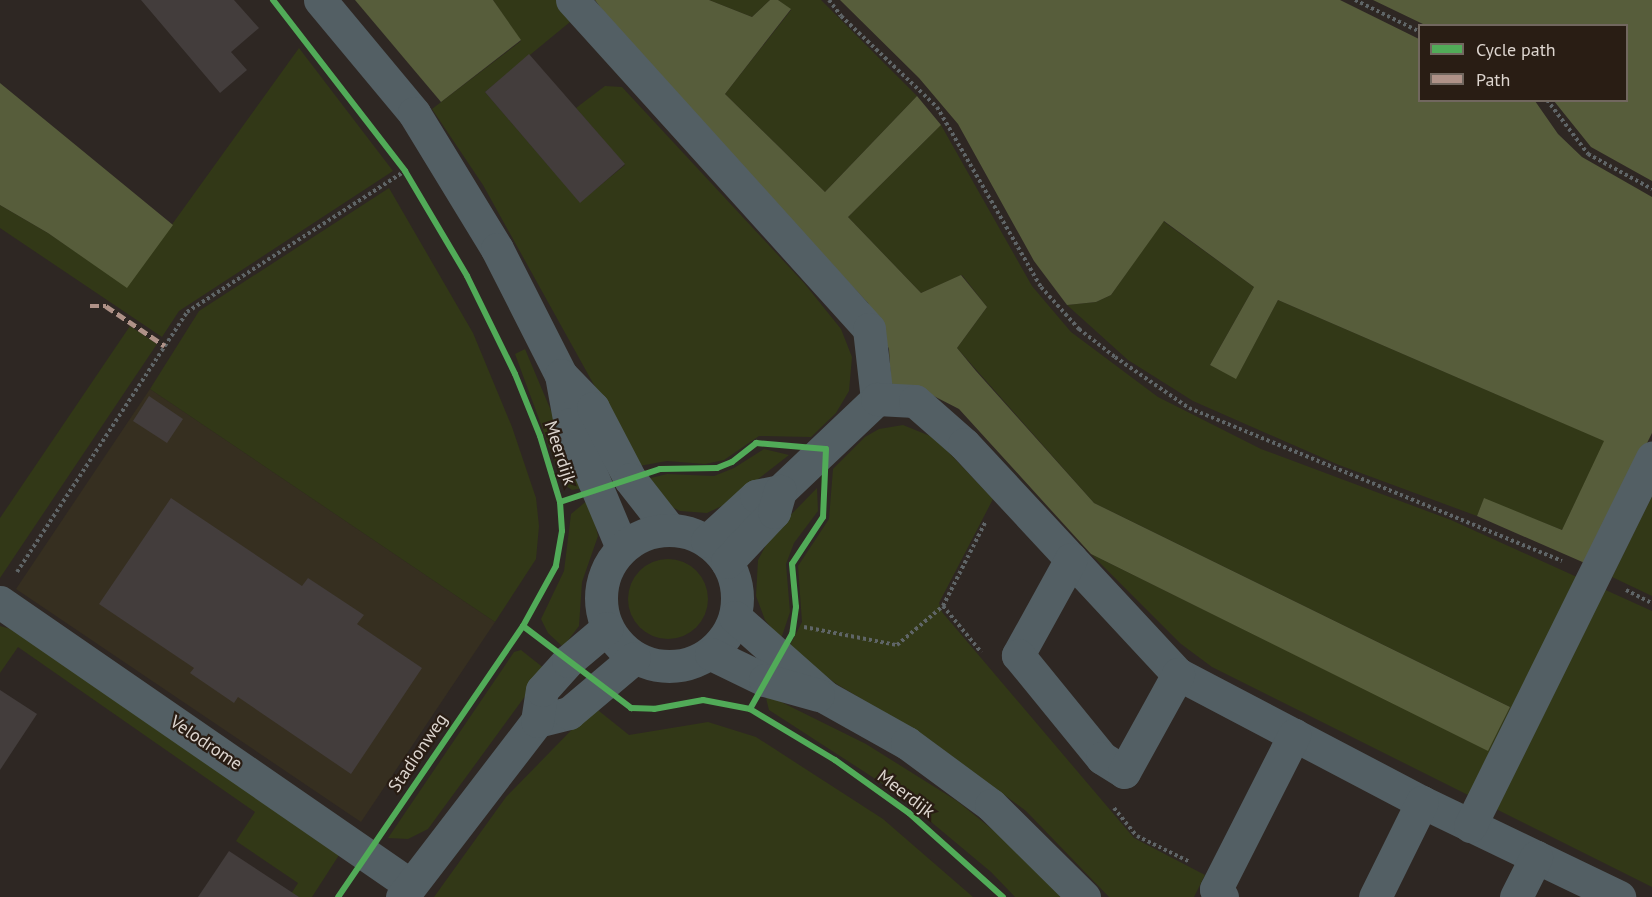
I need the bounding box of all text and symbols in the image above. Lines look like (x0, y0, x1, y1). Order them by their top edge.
legend (1418, 24, 1628, 102)
text: Cycle path (1476, 38, 1556, 61)
text: Path (1476, 68, 1510, 91)
street label: Meerdijk (539, 418, 581, 488)
street label: Stadionweg (384, 710, 452, 796)
street label: Velodrome (166, 711, 246, 775)
street label: Meerdijk (873, 765, 939, 823)

